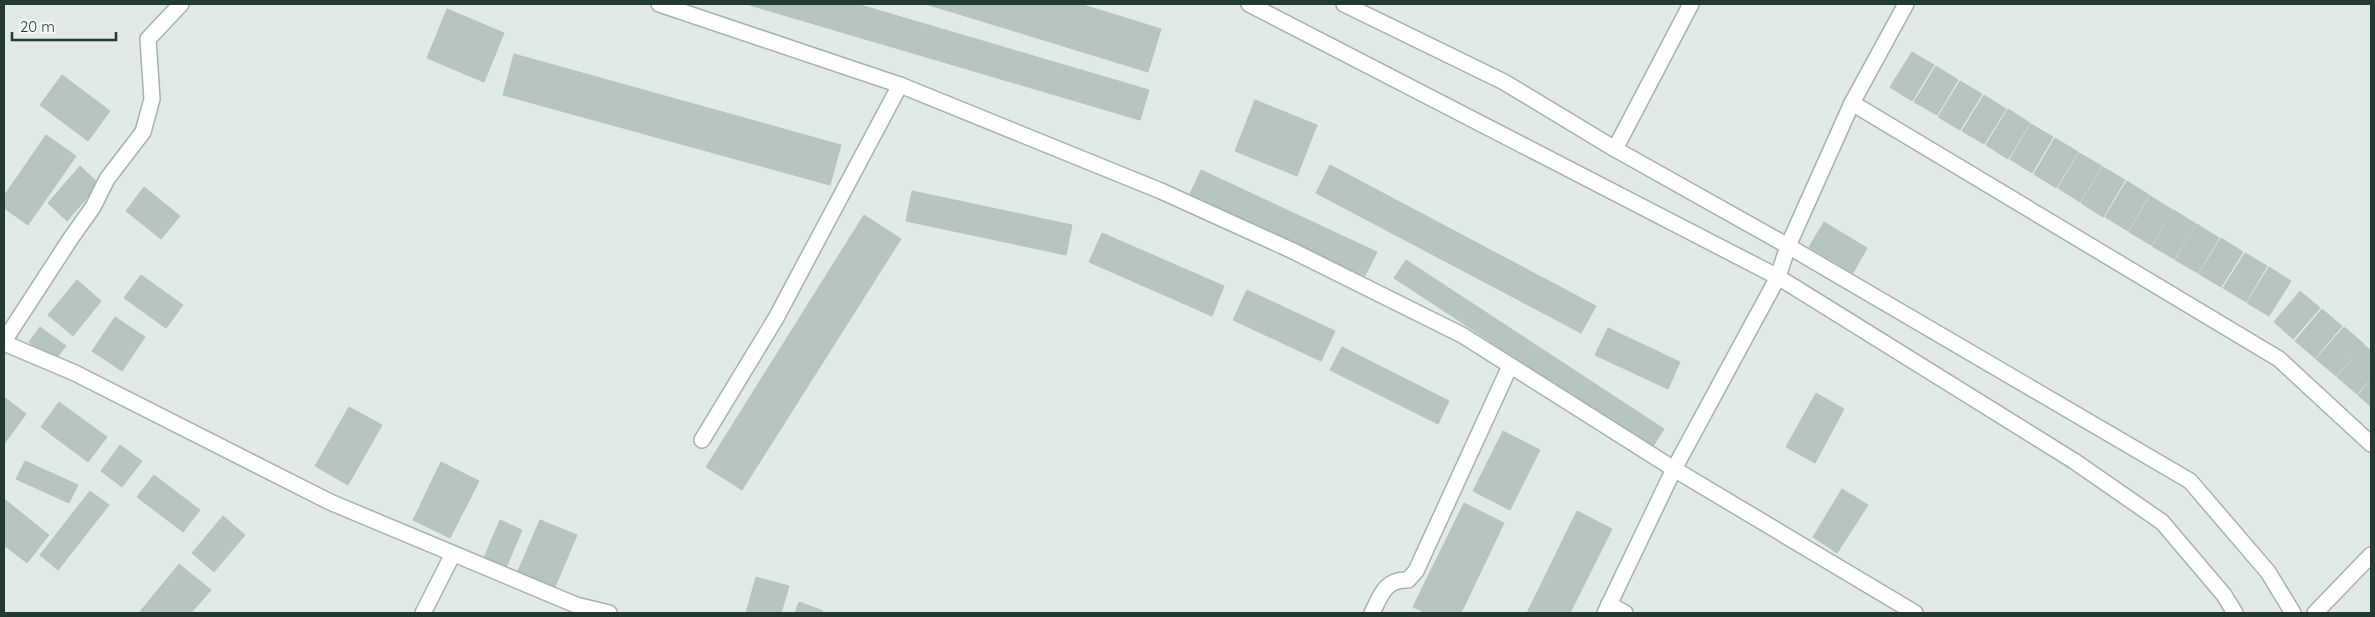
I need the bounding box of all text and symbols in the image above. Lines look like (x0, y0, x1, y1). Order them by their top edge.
scale bar (12, 10, 116, 42)
text: 20 m (20, 17, 55, 36)

